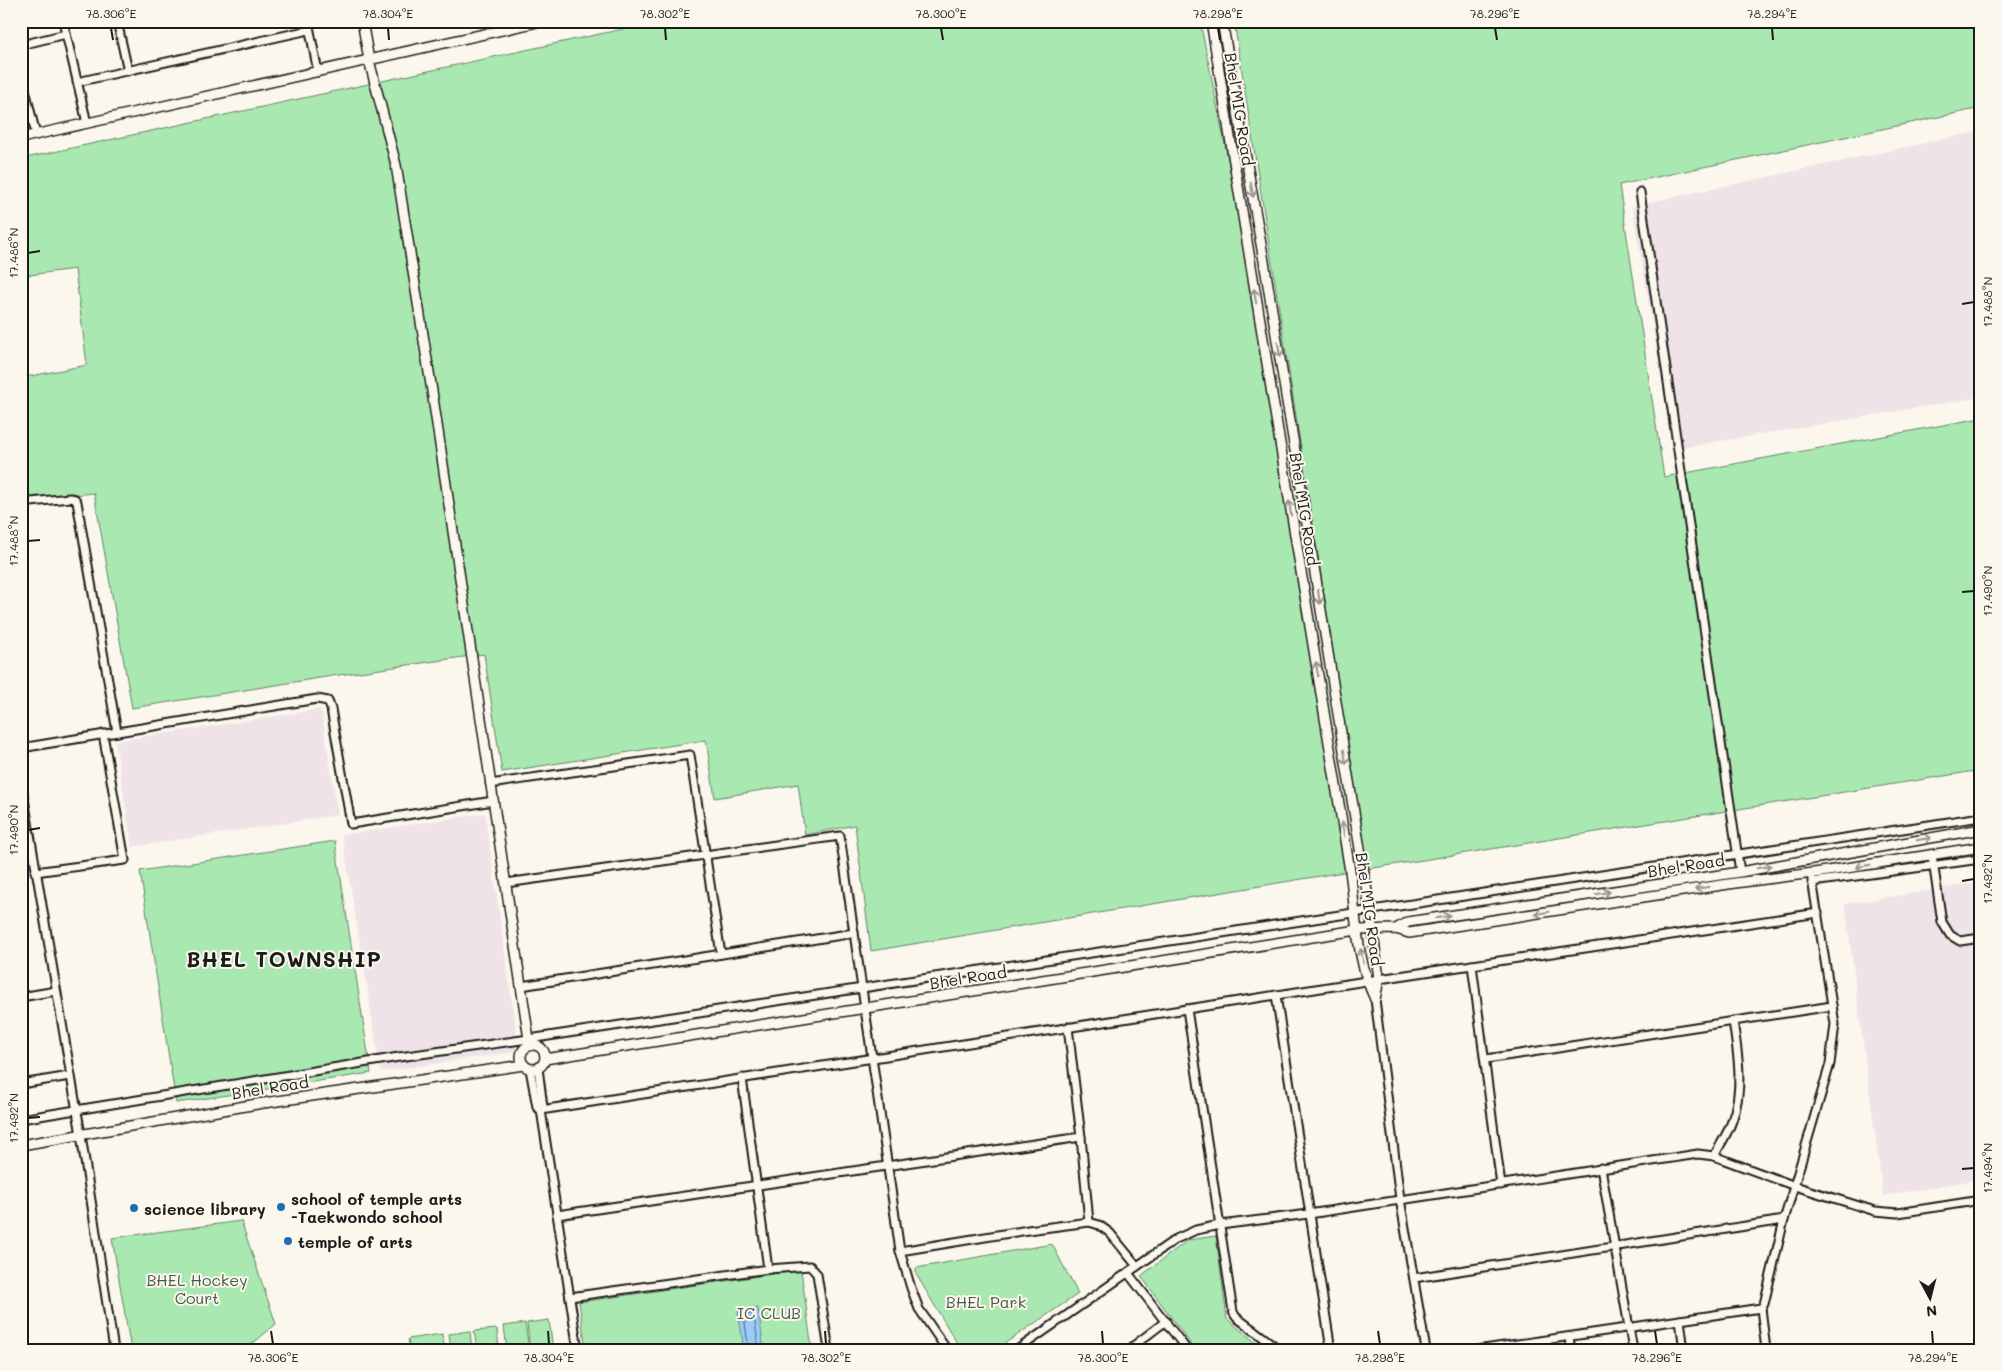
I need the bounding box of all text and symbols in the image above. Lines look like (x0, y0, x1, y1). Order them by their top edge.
text: 78.306°E (86, 5, 136, 21)
text: 78.304°E (363, 5, 413, 21)
text: 78.302°E (640, 5, 690, 21)
text: 78.300°E (916, 5, 967, 21)
text: 78.298°E (1193, 5, 1243, 21)
text: 78.296°E (1470, 5, 1520, 21)
text: 78.294°E (1747, 5, 1797, 21)
street label: Bhel MIG Road (1221, 51, 1259, 167)
one-way arrow (1247, 182, 1257, 198)
text: 17.486°N (5, 228, 21, 278)
text: 17.488°N (1979, 277, 1995, 327)
one-way arrow (1249, 289, 1259, 305)
one-way arrow (1274, 342, 1284, 358)
street label: Bhel MIG Road (1286, 451, 1324, 567)
one-way arrow (1285, 501, 1295, 517)
text: 17.488°N (5, 516, 21, 566)
text: 17.490°N (1979, 566, 1995, 616)
one-way arrow (1315, 589, 1325, 605)
one-way arrow (1311, 661, 1321, 677)
one-way arrow (1341, 749, 1351, 765)
text: 17.490°N (5, 805, 21, 855)
one-way arrow (1338, 821, 1348, 837)
one-way arrow (1915, 834, 1931, 844)
street label: Bhel Road (1646, 849, 1726, 881)
street label: Bhel MIG Road (1352, 851, 1388, 967)
text: 17.492°N (1979, 854, 1995, 904)
one-way arrow (1856, 861, 1872, 871)
one-way arrow (1755, 862, 1771, 872)
one-way arrow (1695, 883, 1711, 893)
one-way arrow (1595, 887, 1611, 897)
one-way arrow (1534, 909, 1550, 919)
one-way arrow (1434, 912, 1450, 922)
district label: BHEL TOWNSHIP (186, 945, 382, 972)
one-way arrow (1356, 948, 1366, 964)
street label: Bhel Road (928, 961, 1008, 993)
street label: Bhel Road (230, 1071, 310, 1103)
text: 17.492°N (5, 1093, 21, 1143)
text: 17.494°N (1979, 1143, 1995, 1193)
place label: school of temple arts -Taekwondo school (291, 1188, 462, 1227)
place label: science library (144, 1198, 266, 1219)
marker: school of temple arts -Taekwondo school (275, 1201, 287, 1213)
marker: science library (128, 1202, 140, 1214)
place label: temple of arts (298, 1231, 413, 1252)
marker: temple of arts (282, 1235, 294, 1247)
park label: BHEL Hockey Court (146, 1269, 248, 1308)
north arrow (1904, 1274, 1954, 1324)
park label: BHEL Park (946, 1291, 1026, 1312)
text: N (1925, 1301, 1938, 1321)
park label: IC CLUB (737, 1302, 801, 1323)
text: 78.306°E (248, 1349, 298, 1365)
text: 78.304°E (524, 1349, 574, 1365)
text: 78.302°E (801, 1349, 851, 1365)
text: 78.300°E (1078, 1349, 1129, 1365)
text: 78.298°E (1355, 1349, 1405, 1365)
text: 78.296°E (1632, 1349, 1682, 1365)
text: 78.294°E (1908, 1349, 1958, 1365)

